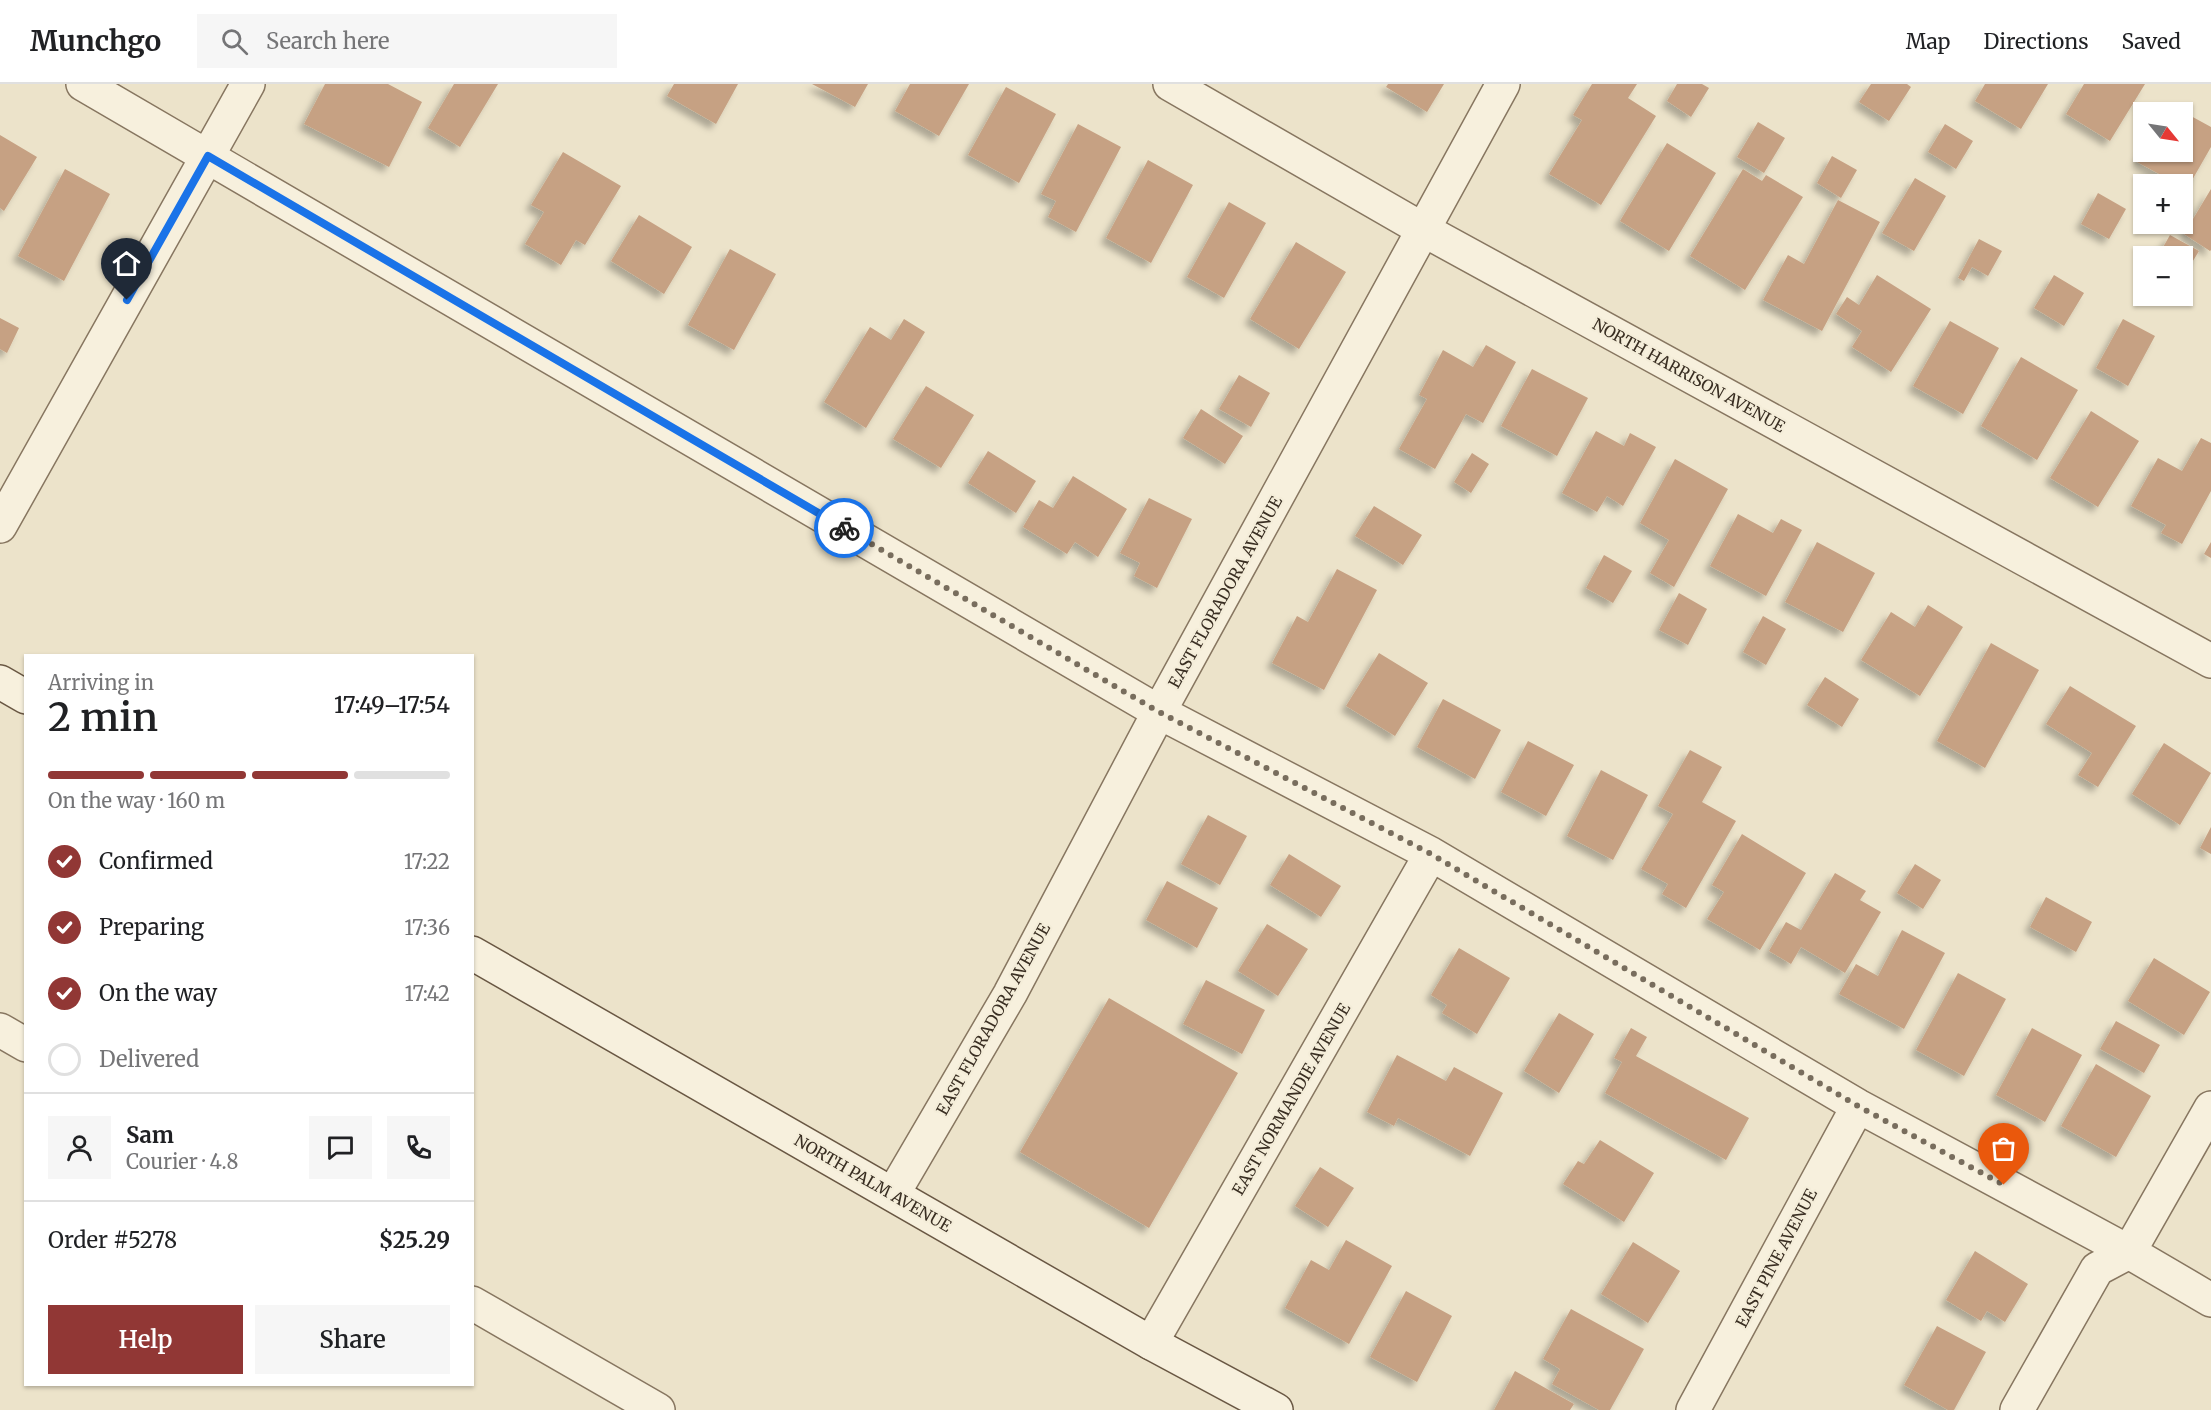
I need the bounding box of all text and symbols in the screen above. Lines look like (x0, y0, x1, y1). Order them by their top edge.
search box (197, 14, 617, 68)
text: Munchgo (30, 23, 161, 59)
icon: search (218, 25, 251, 58)
text: Search here (266, 27, 389, 55)
text: Map (1906, 28, 1950, 55)
text: Directions (1983, 28, 2088, 55)
text: Saved (2121, 28, 2181, 55)
north arrow (2133, 102, 2193, 162)
map controls (2133, 102, 2193, 306)
button: + (2133, 174, 2193, 234)
pin (101, 238, 152, 300)
button: − (2133, 246, 2193, 306)
icon: home (110, 247, 143, 280)
street label: NORTH HARRISON AVENUE (1589, 314, 1789, 437)
street label: EAST FLORADORA AVENUE (1164, 492, 1287, 691)
courier (814, 498, 874, 558)
icon: bike (828, 512, 861, 545)
text: Arriving in (48, 670, 154, 695)
text: 17:49–17:54 (334, 691, 450, 719)
text: 2 min (48, 693, 158, 742)
text: On the way · 160 m (48, 788, 225, 813)
icon: check (48, 845, 81, 878)
text: Confirmed (99, 847, 213, 875)
text: 17:22 (404, 849, 450, 874)
icon: check (48, 911, 81, 944)
text: Preparing (99, 913, 204, 941)
text: 17:36 (404, 915, 450, 940)
street label: EAST FLORADORA AVENUE (932, 919, 1055, 1118)
icon: check (48, 977, 81, 1010)
text: On the way (99, 979, 217, 1007)
text: 17:42 (405, 981, 450, 1006)
street label: EAST NORMANDIE AVENUE (1228, 999, 1355, 1199)
text: Delivered (99, 1045, 199, 1073)
button: person (48, 1116, 111, 1179)
button: chat (309, 1116, 372, 1179)
button: phone (387, 1116, 450, 1179)
text: Sam (126, 1121, 174, 1149)
pin (1978, 1123, 2029, 1185)
street label: NORTH PALM AVENUE (791, 1130, 956, 1237)
icon: bag (1987, 1132, 2020, 1165)
text: Courier · 4.8 (126, 1149, 238, 1174)
street label: EAST PINE AVENUE (1731, 1185, 1821, 1331)
text: Order #5278 (48, 1226, 177, 1254)
text: $25.29 (379, 1226, 450, 1254)
button: Help (48, 1305, 243, 1374)
button: Share (255, 1305, 450, 1374)

